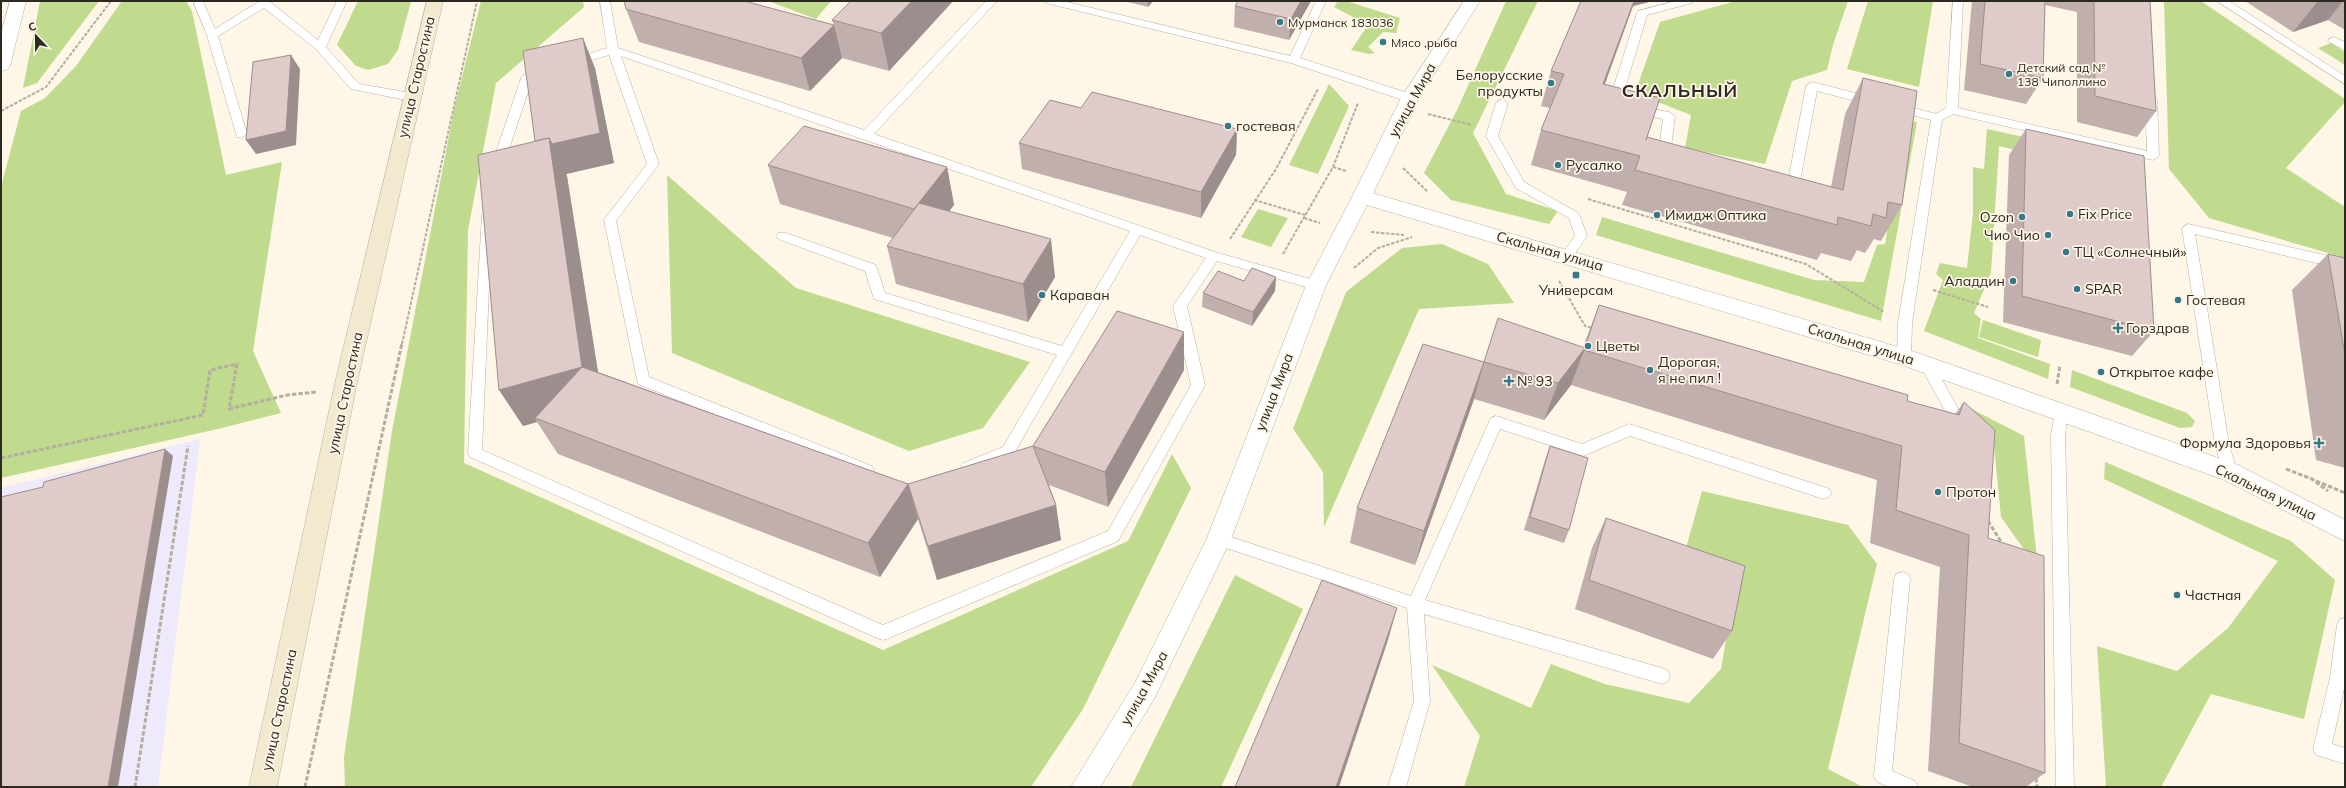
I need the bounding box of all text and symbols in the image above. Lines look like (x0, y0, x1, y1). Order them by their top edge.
street label: улица Старостина (393, 14, 439, 140)
place label: Мурманск 183036 (1288, 15, 1394, 30)
north arrow (16, 16, 56, 56)
marker: Мурманск 183036 (1275, 17, 1285, 27)
text: С (26, 19, 39, 35)
place label: Мясо ,рыба (1391, 35, 1457, 50)
marker: Мясо ,рыба (1378, 37, 1388, 47)
street label: улица Мира (1384, 60, 1440, 140)
place label: Детский сад № 138 Чиполлино (2017, 60, 2107, 89)
place label: Белорусские продукты (1456, 66, 1543, 100)
marker: Детский сад № 138 Чиполлино (2004, 69, 2014, 79)
marker: Белорусские продукты (1546, 78, 1556, 88)
district label: СКАЛЬНЫЙ (1622, 79, 1738, 102)
place label: гостевая (1236, 117, 1296, 135)
marker: гостевая (1223, 121, 1233, 131)
place label: Русалко (1566, 156, 1622, 174)
marker: Русалко (1553, 160, 1563, 170)
place label: Fix Price (2078, 205, 2132, 223)
place label: Имидж Оптика (1665, 206, 1767, 224)
place label: Ozon (1980, 208, 2014, 226)
marker: Fix Price (2065, 209, 2075, 219)
marker: Имидж Оптика (1652, 210, 1662, 220)
marker: Ozon (2017, 212, 2027, 222)
place label: Чио Чио (1984, 226, 2040, 244)
street label: Скальная улица (1494, 227, 1606, 275)
marker: Чио Чио (2043, 230, 2053, 240)
place label: ТЦ «Солнечный» (2074, 243, 2187, 261)
marker: ТЦ «Солнечный» (2061, 247, 2071, 257)
marker: Универсам (1571, 270, 1581, 280)
place label: Аладдин (1944, 272, 2005, 290)
marker: Аладдин (2008, 276, 2018, 286)
place label: SPAR (2085, 280, 2122, 298)
place label: Универсам (1538, 281, 1613, 299)
marker: SPAR (2072, 284, 2082, 294)
place label: Караван (1050, 286, 1110, 304)
marker: Караван (1037, 290, 1047, 300)
place label: Гостевая (2186, 291, 2245, 309)
marker: Гостевая (2173, 295, 2183, 305)
street label: Скальная улица (1805, 319, 1917, 369)
place label: Горздрав (2126, 319, 2190, 337)
marker: Горздрав (2113, 323, 2123, 333)
street label: улица Старостина (323, 330, 367, 456)
place label: Цветы (1596, 337, 1640, 355)
marker: Цветы (1583, 341, 1593, 351)
street label: улица Мира (1251, 351, 1297, 433)
place label: Дорогая, я не пил ! (1658, 353, 1721, 387)
place label: Открытое кафе (2109, 363, 2214, 381)
marker: Дорогая, я не пил ! (1645, 365, 1655, 375)
marker: Открытое кафе (2096, 367, 2106, 377)
place label: № 93 (1517, 372, 1553, 390)
marker: № 93 (1504, 376, 1514, 386)
place label: Формула Здоровья (2179, 434, 2311, 452)
marker: Формула Здоровья (2314, 438, 2324, 448)
street label: Скальная улица (2212, 460, 2320, 524)
place label: Протон (1946, 483, 1996, 501)
marker: Протон (1933, 487, 1943, 497)
place label: Частная (2185, 586, 2241, 604)
marker: Частная (2172, 590, 2182, 600)
street label: улица Старостина (257, 647, 301, 773)
street label: улица Мира (1116, 648, 1172, 728)

